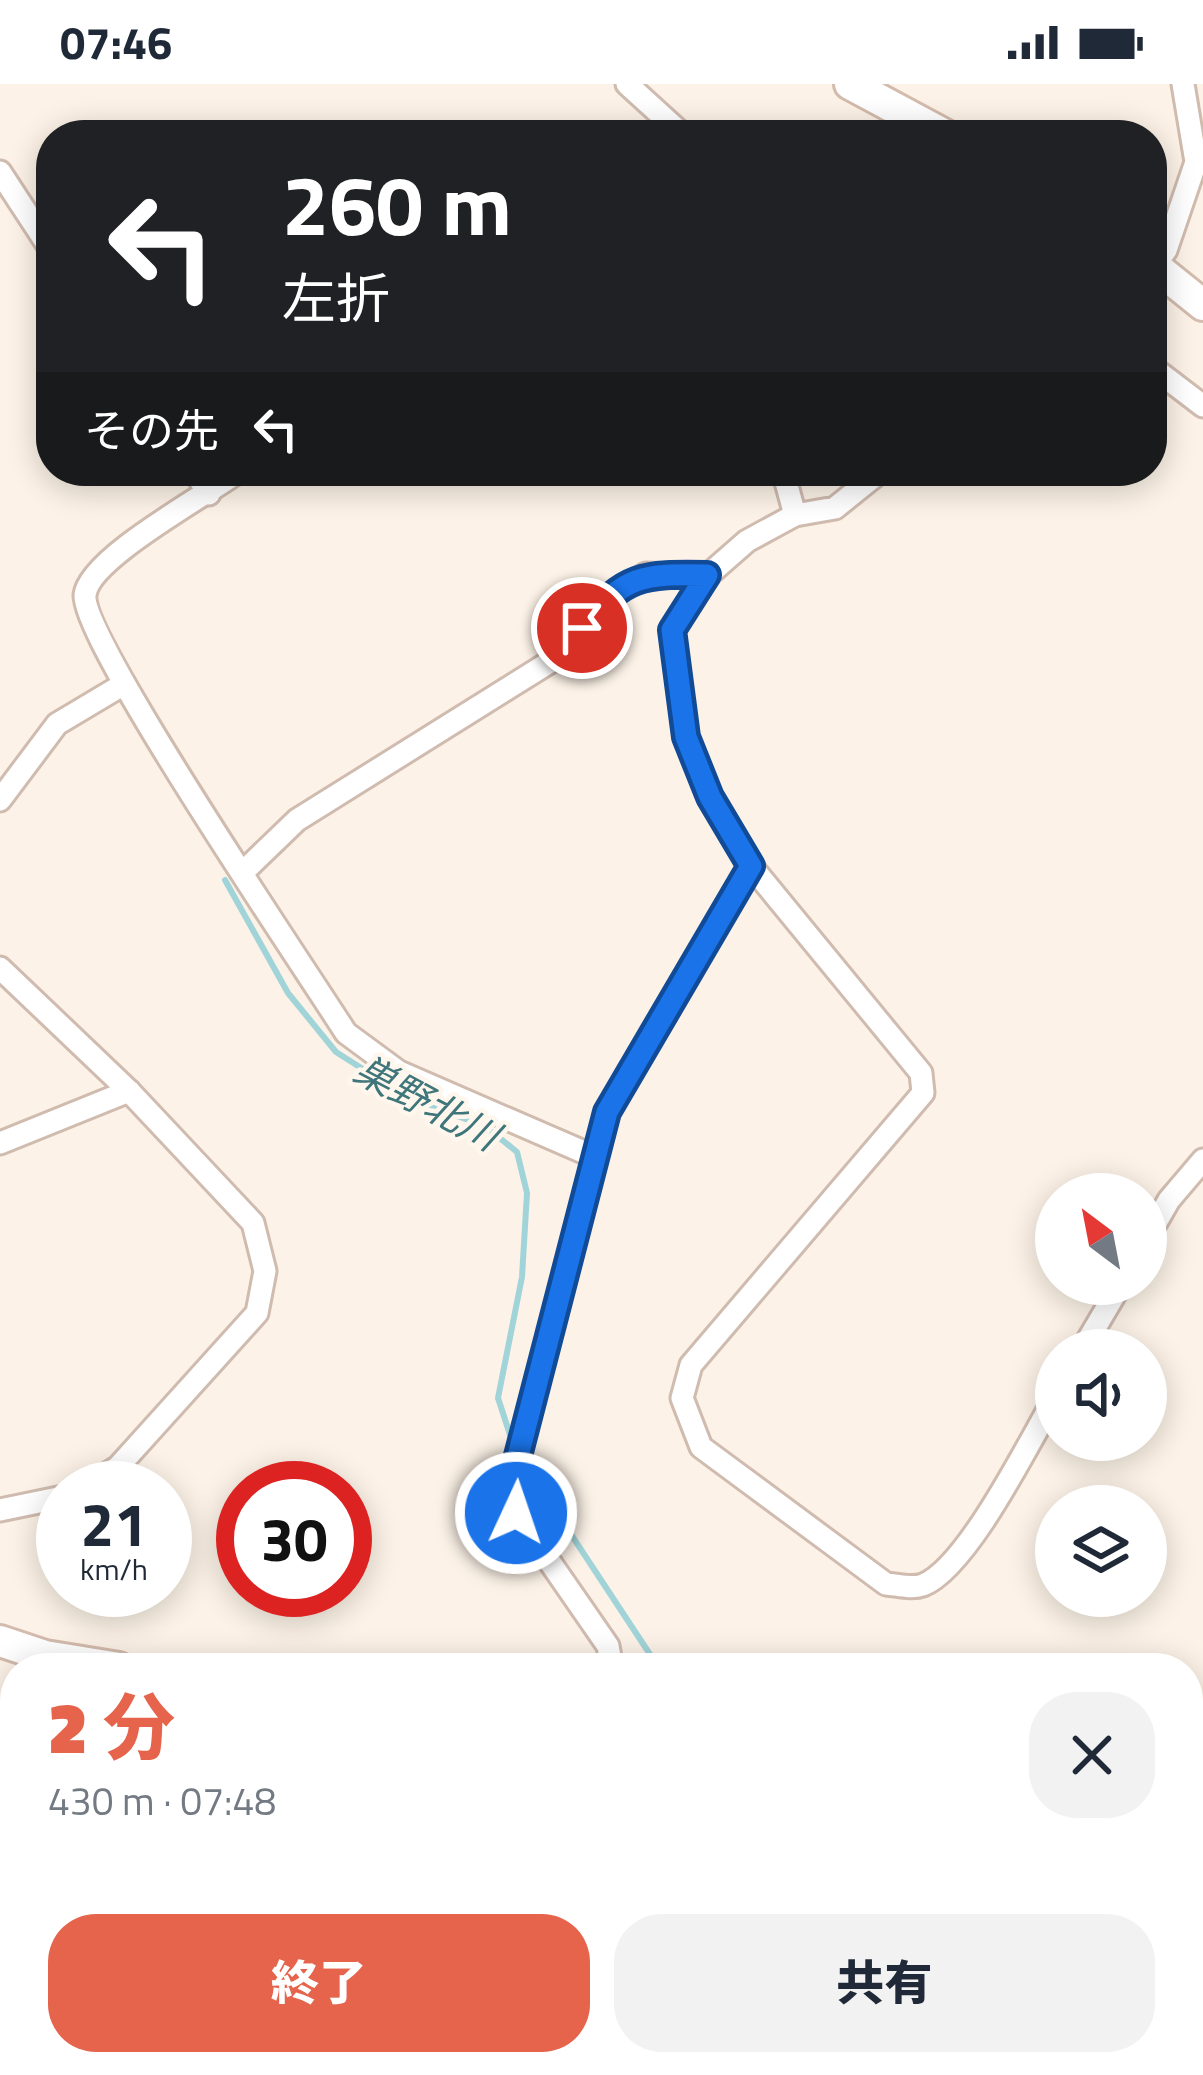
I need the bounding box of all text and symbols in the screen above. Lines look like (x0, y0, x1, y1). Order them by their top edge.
text: 07:46 (60, 8, 172, 76)
text: 260 m (282, 140, 512, 268)
icon: left (84, 168, 240, 324)
text: 左折 (282, 257, 390, 339)
text: その先 (84, 396, 219, 464)
icon: left (243, 396, 309, 462)
pin (531, 577, 633, 679)
icon: arrive (549, 595, 615, 661)
water label: 巣野北川 (344, 1039, 513, 1167)
north arrow (1035, 1173, 1167, 1305)
map controls (1035, 1173, 1167, 1617)
button: sound (1035, 1329, 1167, 1461)
position arrow (453, 1450, 579, 1576)
speed limit sign: 30 (216, 1461, 372, 1617)
text: 21 (80, 1478, 148, 1569)
button: layers (1035, 1485, 1167, 1617)
text: km/h (80, 1546, 148, 1592)
text: 2 分 (48, 1671, 175, 1781)
button: close (1029, 1692, 1155, 1818)
text: 430 m · 07:48 (48, 1771, 276, 1830)
button: 終了 (48, 1914, 590, 2052)
button: 共有 (614, 1914, 1155, 2052)

